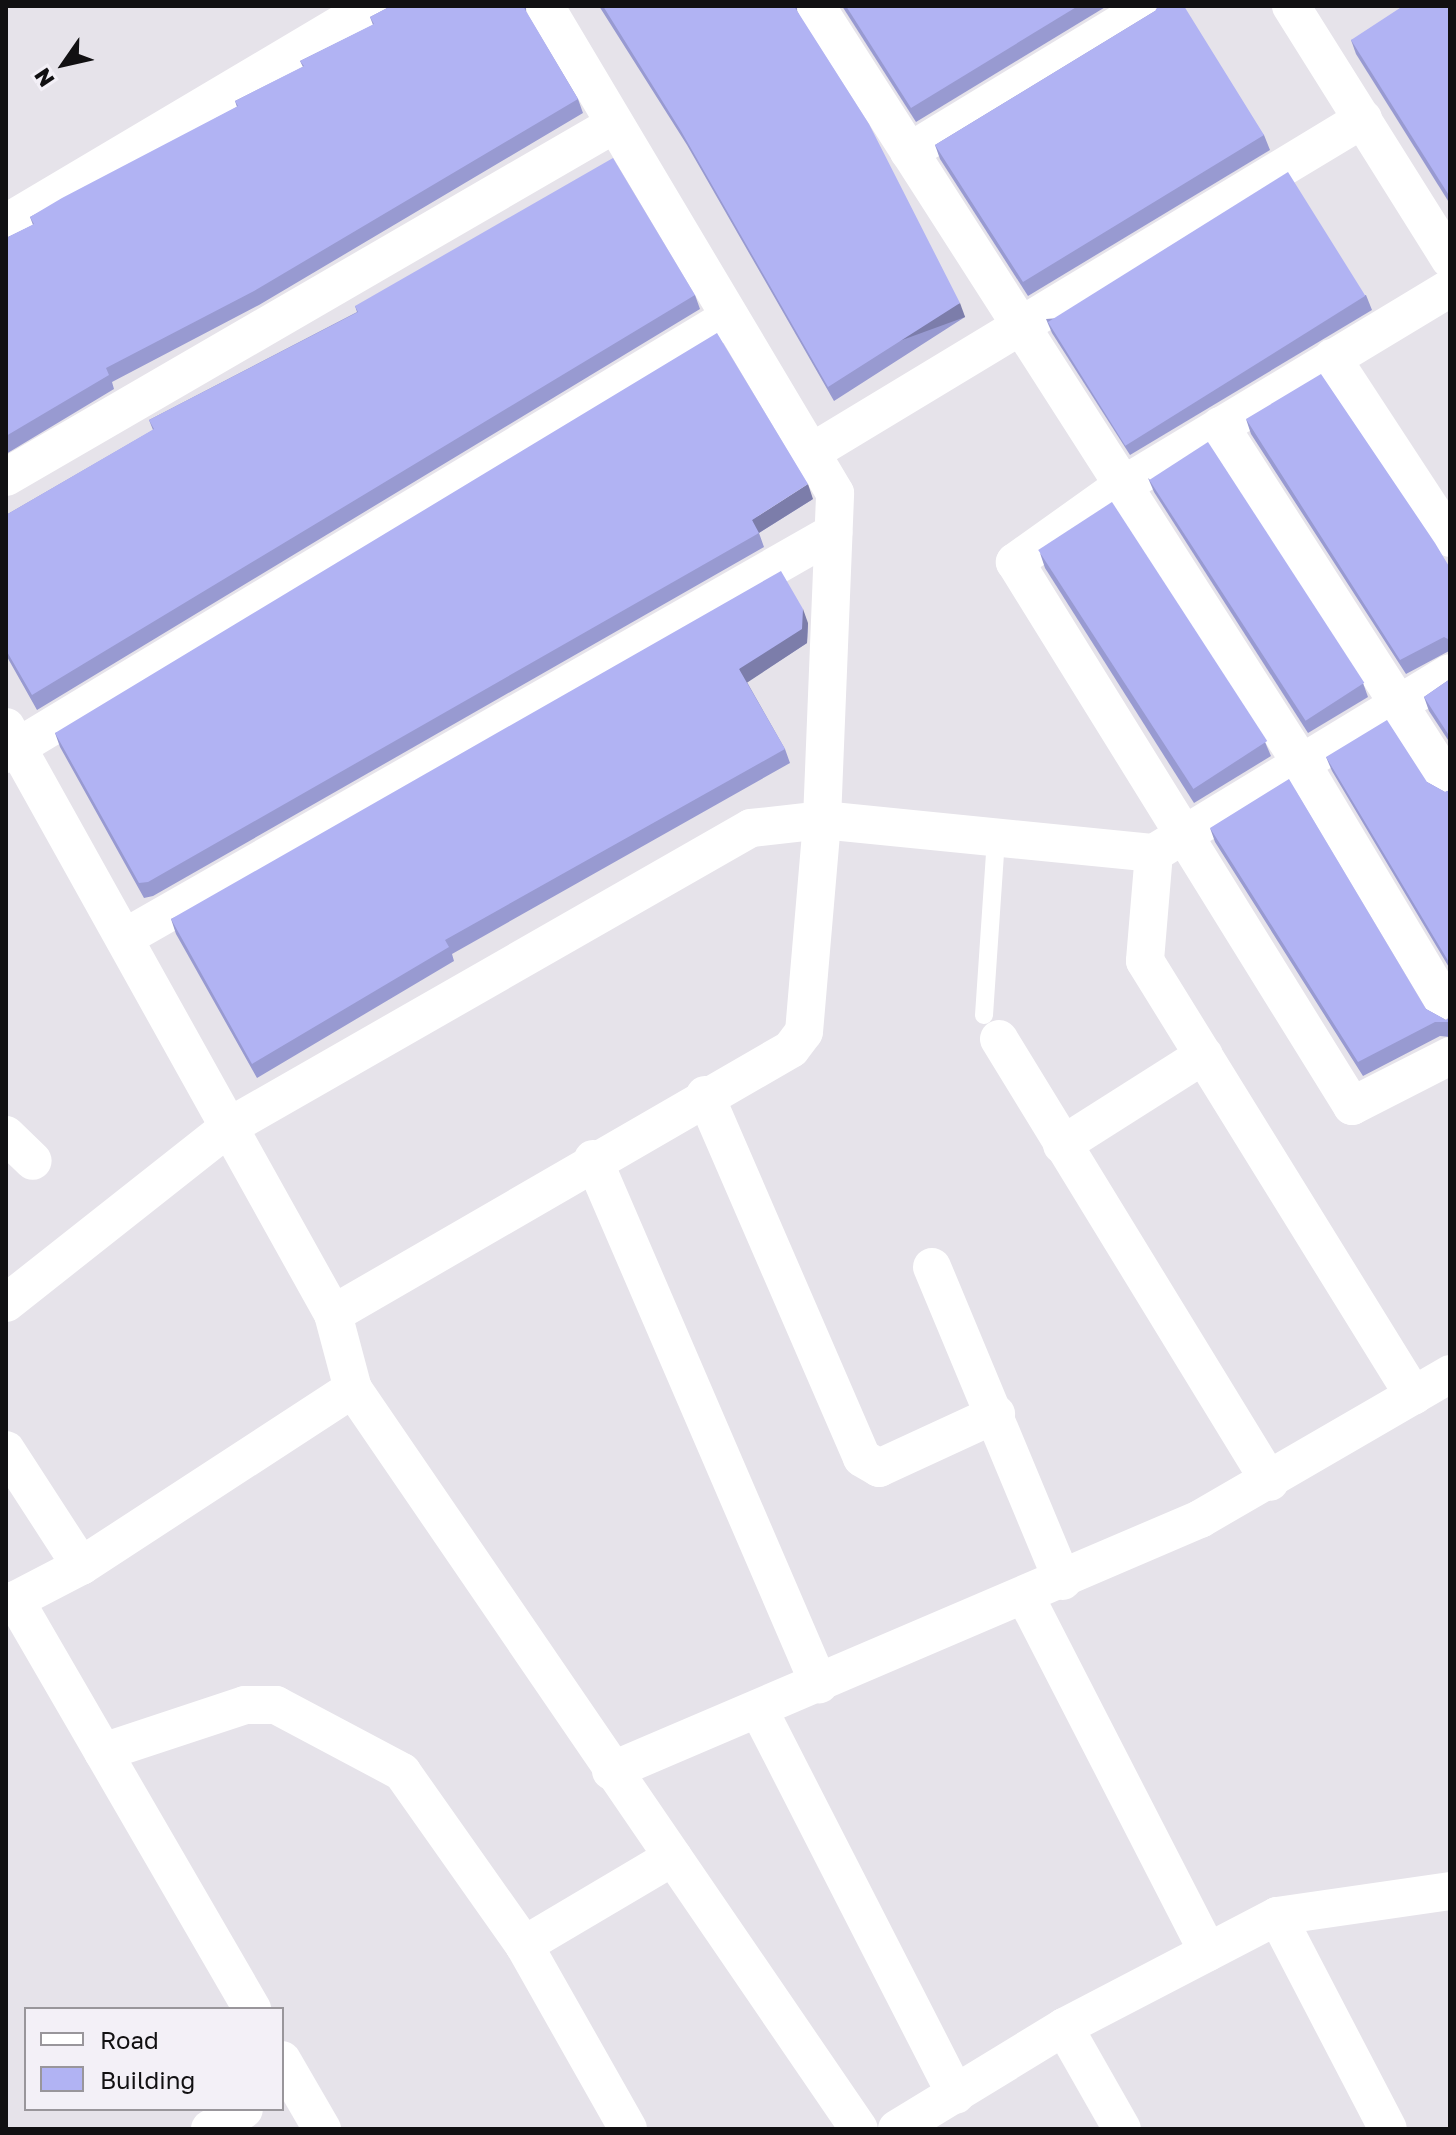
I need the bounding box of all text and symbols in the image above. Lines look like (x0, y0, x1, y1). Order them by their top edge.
north arrow (24, 24, 104, 104)
text: N (28, 63, 60, 92)
legend (24, 2007, 284, 2111)
text: Road (100, 2025, 159, 2054)
text: Building (100, 2065, 195, 2094)

